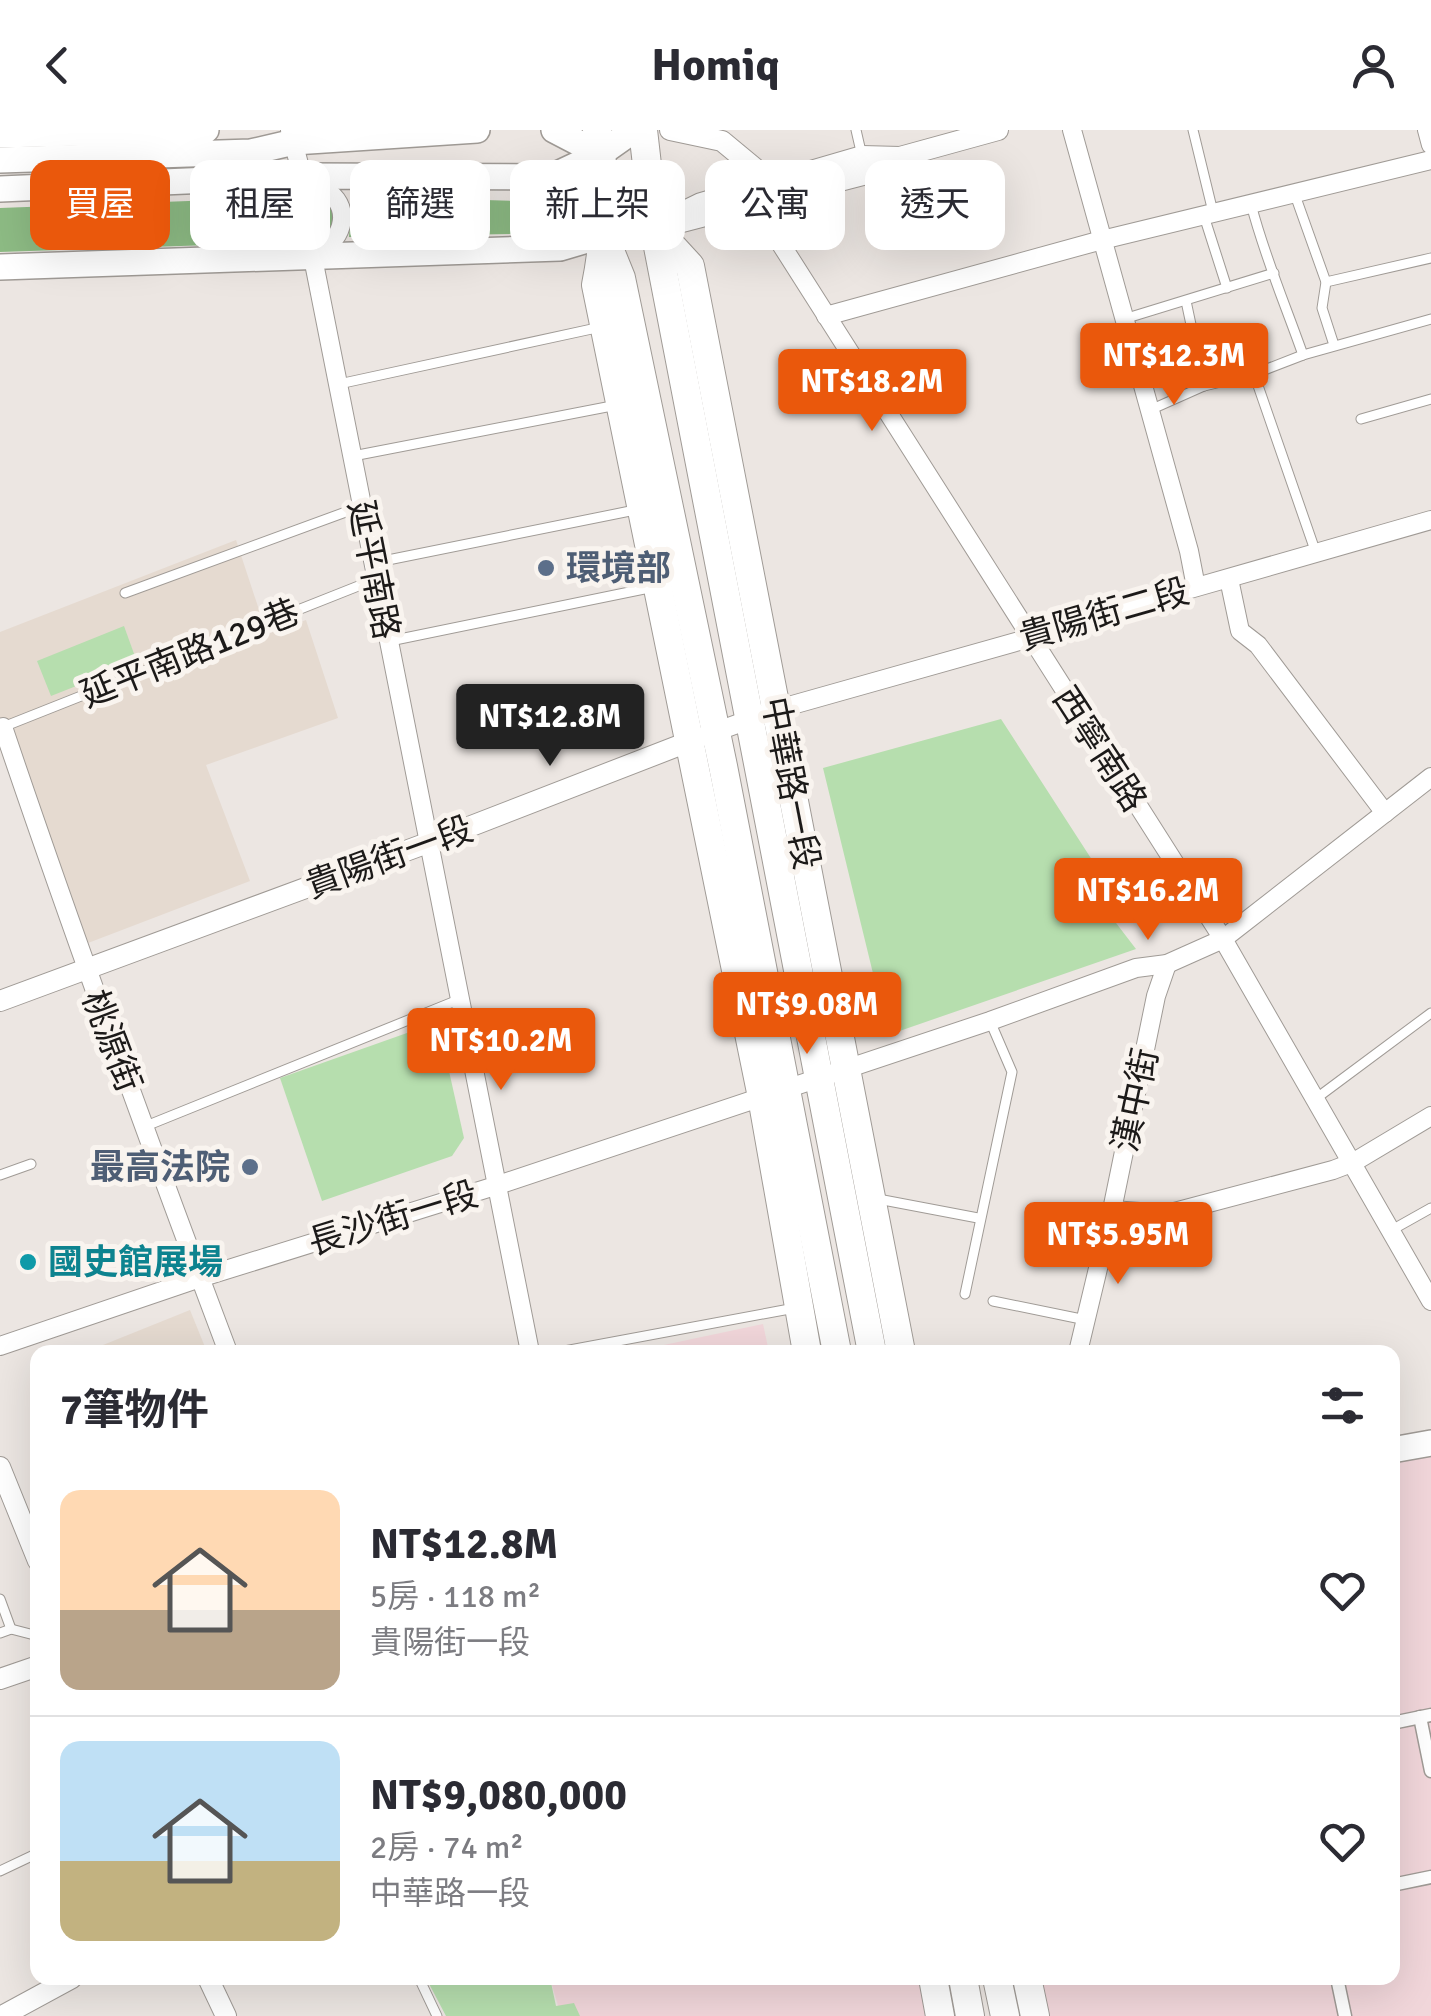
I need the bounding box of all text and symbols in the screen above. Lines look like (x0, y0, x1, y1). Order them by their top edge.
icon: back (30, 38, 85, 93)
text: Homiq (651, 38, 780, 93)
icon: person (1346, 38, 1401, 93)
chip: 買屋 (30, 160, 170, 250)
chip: 租屋 (190, 160, 330, 250)
chip: 篩選 (350, 160, 490, 250)
chip: 新上架 (510, 160, 685, 250)
chip: 公寓 (705, 160, 845, 250)
chip: 透天 (865, 160, 1005, 250)
pin: NT$12.3M (1071, 323, 1277, 408)
text: NT$12.3M (1102, 336, 1246, 375)
pin: NT$18.2M (769, 349, 975, 434)
text: NT$18.2M (800, 362, 944, 401)
street label: 延平南路 (339, 497, 408, 643)
place label: 環境部 (566, 547, 671, 590)
marker: 環境部 (535, 557, 557, 579)
street label: 貴陽街二段 (1014, 570, 1194, 659)
street label: 延平南路129巷 (75, 590, 306, 717)
street label: 西寧南路 (1043, 679, 1156, 820)
pin: NT$12.8M (447, 684, 653, 769)
street label: 中華路一段 (753, 693, 828, 873)
text: NT$12.8M (478, 697, 622, 736)
street label: 貴陽街一段 (300, 807, 479, 908)
pin: NT$16.2M (1045, 858, 1251, 943)
text: NT$16.2M (1076, 871, 1220, 910)
pin: NT$9.08M (704, 972, 910, 1057)
street label: 桃源街 (73, 984, 150, 1098)
text: NT$9.08M (735, 985, 879, 1024)
pin: NT$10.2M (398, 1008, 604, 1093)
text: NT$10.2M (429, 1021, 573, 1060)
street label: 漢中街 (1104, 1044, 1167, 1156)
place label: 最高法院 (90, 1146, 230, 1189)
marker: 最高法院 (239, 1156, 261, 1178)
street label: 長沙街一段 (303, 1172, 483, 1265)
pin: NT$5.95M (1015, 1202, 1221, 1287)
text: NT$5.95M (1046, 1215, 1190, 1254)
place label: 國史館展場 (48, 1241, 223, 1284)
marker: 國史館展場 (17, 1251, 39, 1273)
icon: filters (1315, 1378, 1370, 1433)
text: 7筆物件 (60, 1385, 209, 1436)
text: NT$12.8M (370, 1519, 558, 1570)
icon: home (140, 1530, 260, 1650)
icon: heart (1315, 1563, 1370, 1618)
text: 5房 · 118 m² (370, 1577, 541, 1616)
text: 貴陽街一段 (370, 1623, 530, 1662)
text: NT$9,080,000 (370, 1770, 627, 1821)
icon: home (140, 1781, 260, 1901)
icon: heart (1315, 1814, 1370, 1869)
text: 2房 · 74 m² (370, 1828, 524, 1867)
text: 中華路一段 (370, 1874, 530, 1913)

